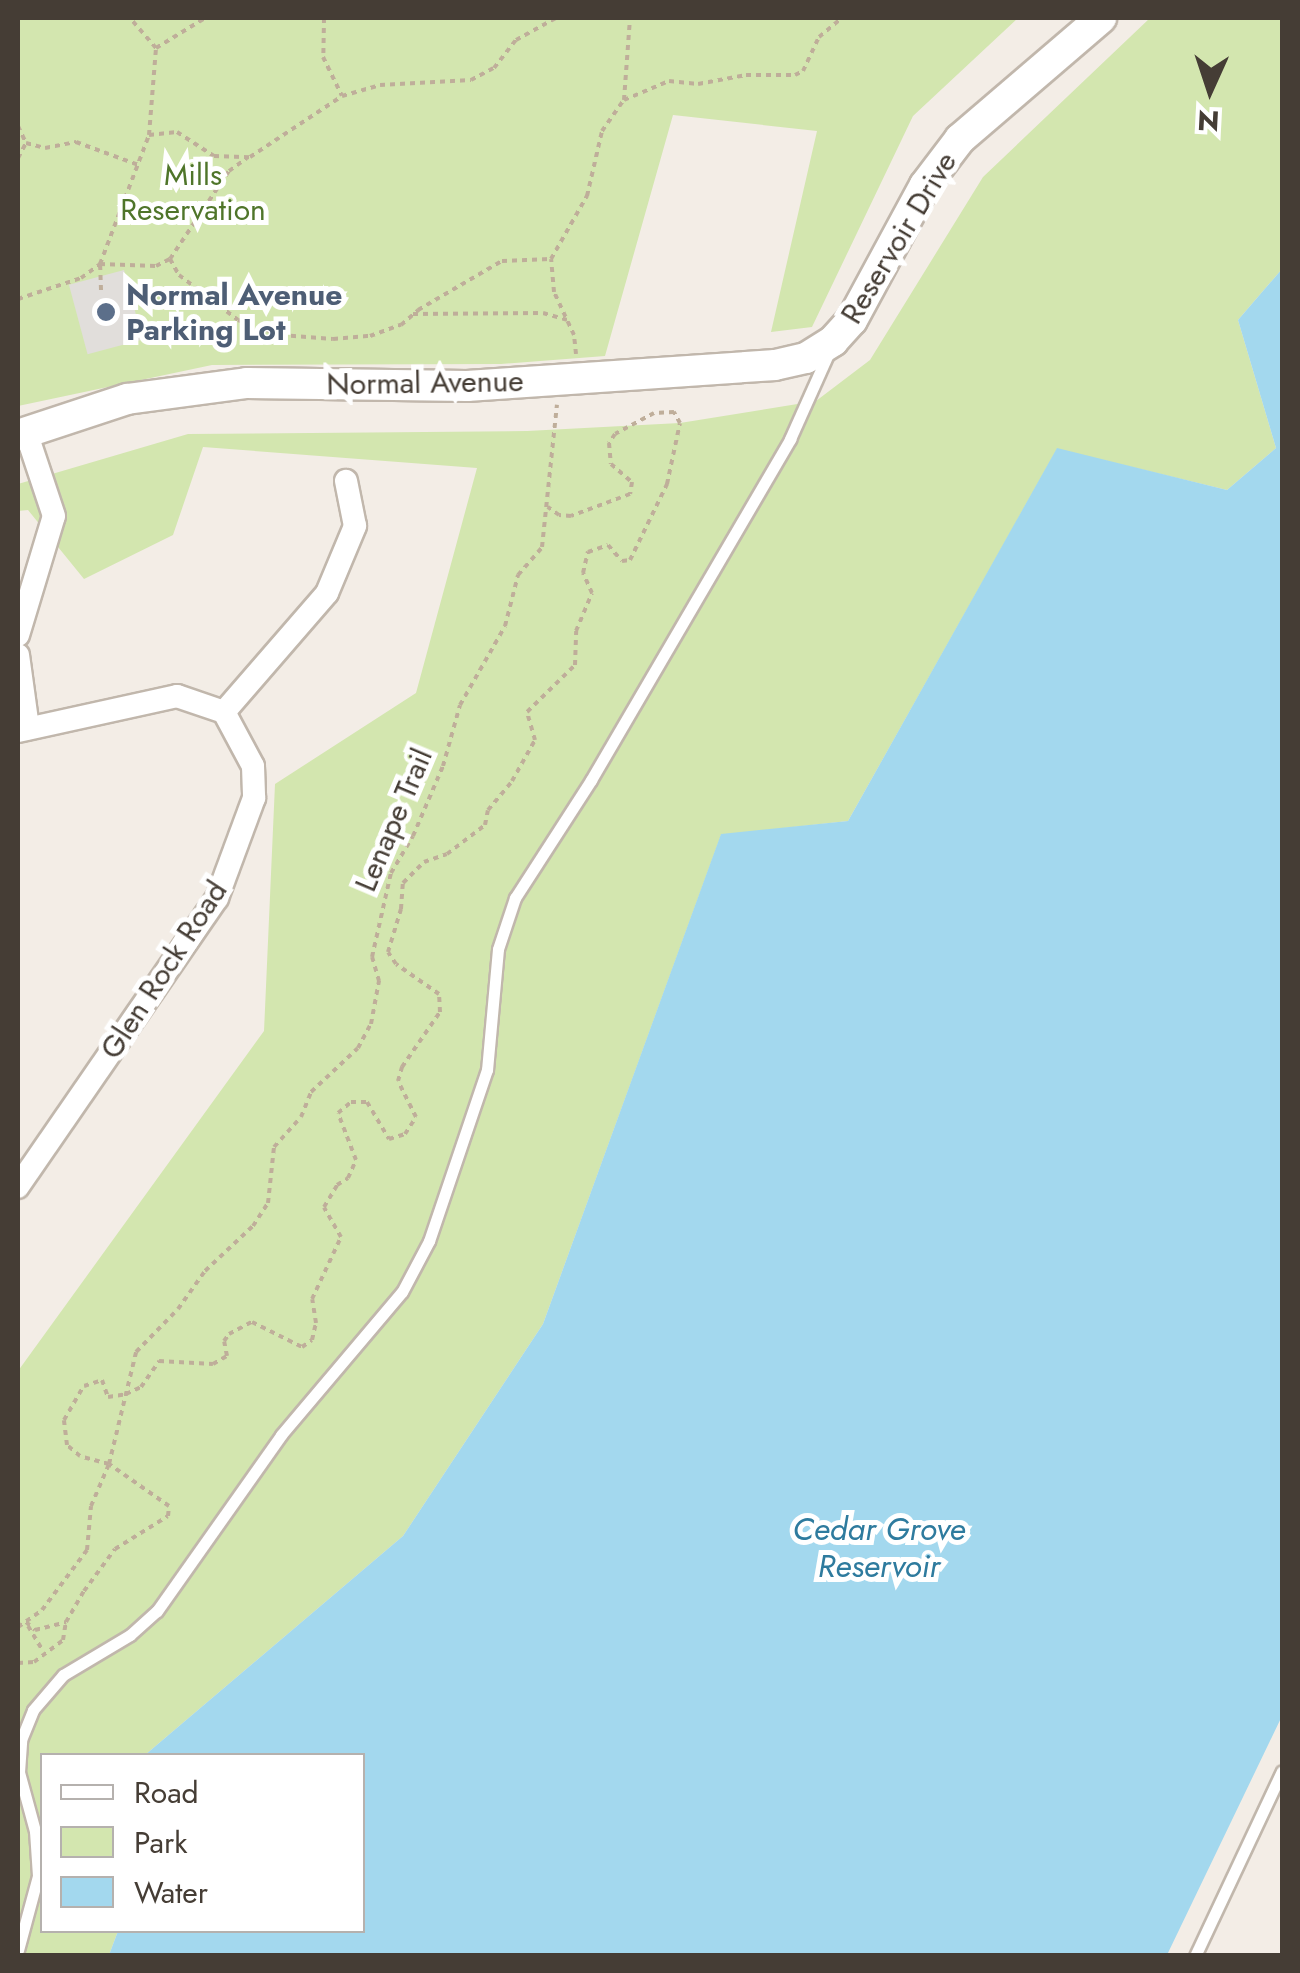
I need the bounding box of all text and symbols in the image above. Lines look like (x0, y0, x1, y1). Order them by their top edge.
north arrow (1160, 40, 1260, 140)
text: N (1196, 99, 1221, 142)
street label: Reservoir Drive (834, 146, 964, 330)
park label: Mills Reservation (120, 157, 266, 228)
place label: Normal Avenue Parking Lot (126, 277, 343, 348)
marker: Normal Avenue Parking Lot (95, 301, 117, 323)
street label: Normal Avenue (326, 363, 524, 403)
street label: Lenape Trail (348, 743, 440, 897)
street label: Glen Rock Road (93, 874, 235, 1066)
water label: Cedar Grove Reservoir (793, 1511, 965, 1586)
legend (40, 1753, 365, 1933)
text: Road (134, 1771, 199, 1814)
text: Park (134, 1821, 187, 1864)
text: Water (134, 1871, 208, 1914)

